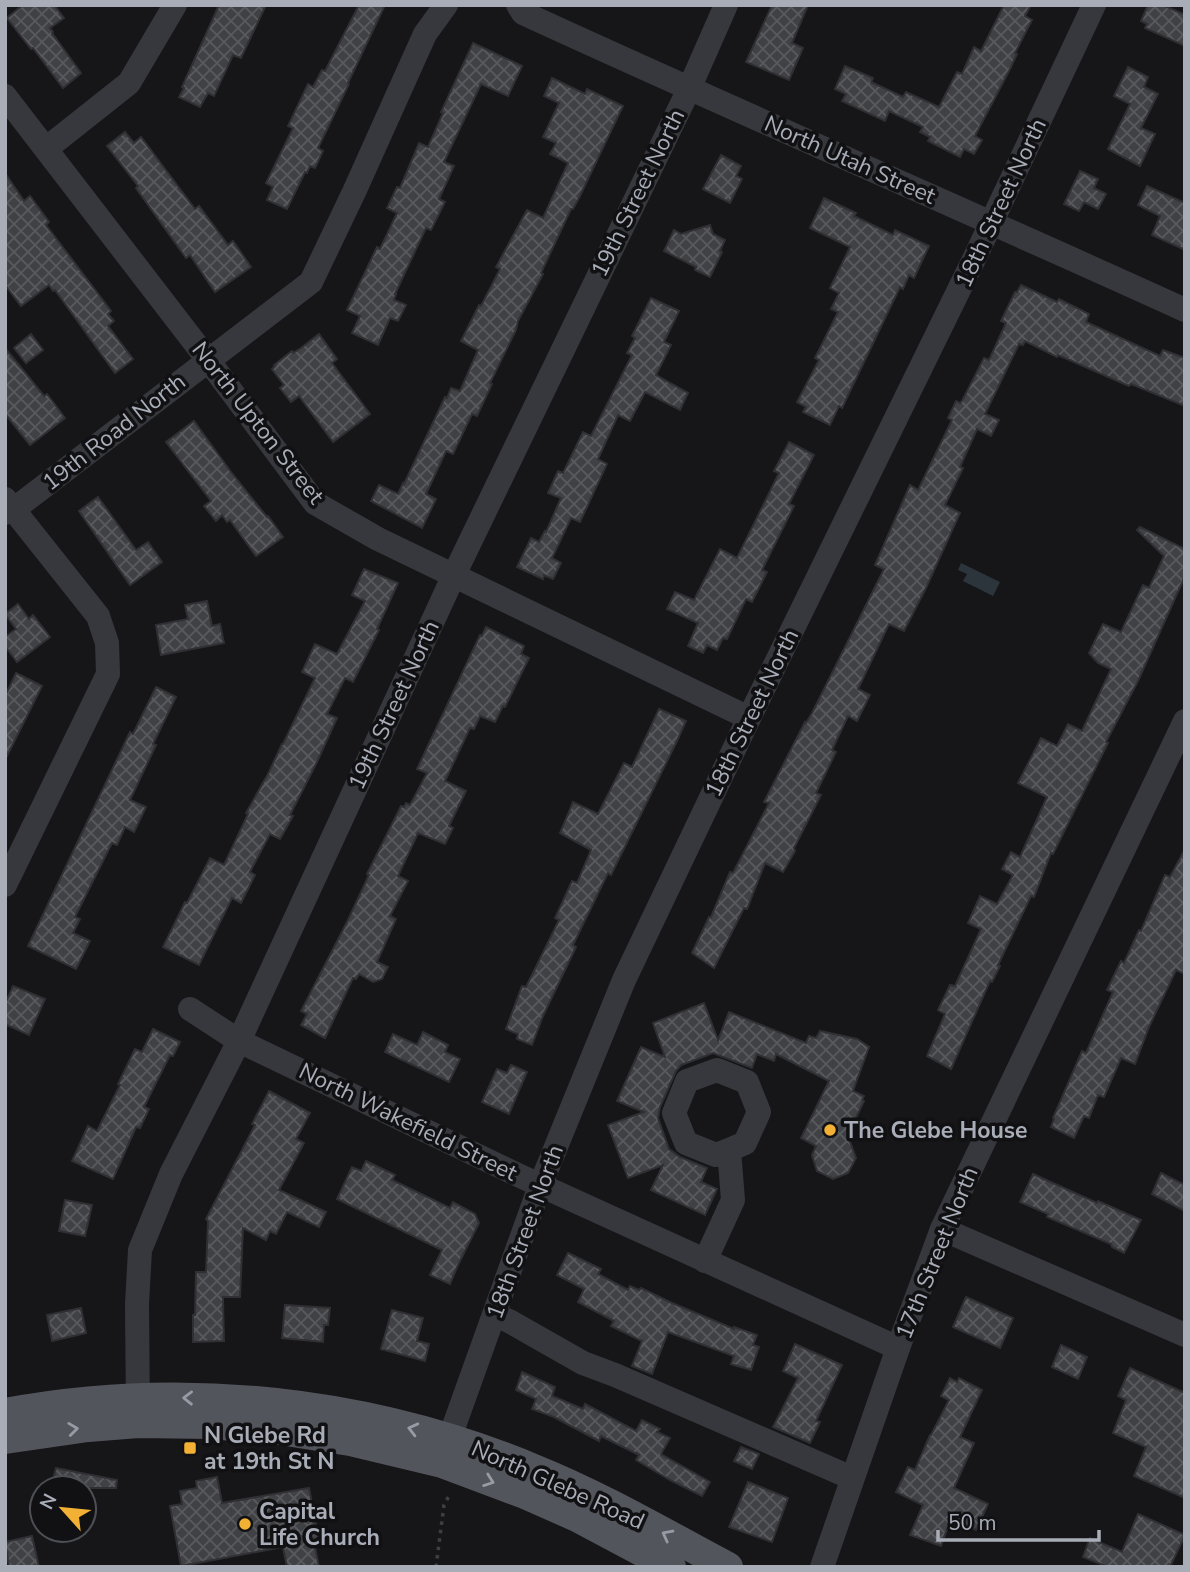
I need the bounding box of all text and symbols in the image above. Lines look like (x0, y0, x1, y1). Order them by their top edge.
street label: 19th Street North (584, 104, 692, 282)
street label: North Utah Street (759, 108, 941, 212)
street label: 18th Street North (948, 113, 1054, 293)
street label: North Upton Street (185, 335, 332, 511)
street label: 19th Road North (36, 366, 192, 498)
street label: 19th Street North (341, 615, 447, 795)
street label: 18th Street North (698, 624, 806, 802)
street label: North Wakefield Street (294, 1056, 523, 1189)
place label: The Glebe House (844, 1115, 1028, 1146)
marker: The Glebe House (822, 1122, 838, 1138)
street label: 18th Street North (479, 1141, 571, 1323)
street label: 17th Street North (888, 1162, 986, 1344)
one-way arrow (183, 1390, 193, 1406)
place label: N Glebe Rd at 19th St N (204, 1420, 334, 1477)
one-way arrow (67, 1422, 79, 1437)
one-way arrow (407, 1422, 419, 1437)
street label: North Glebe Road (467, 1433, 649, 1537)
marker: N Glebe Rd at 19th St N (182, 1440, 198, 1456)
one-way arrow (482, 1472, 494, 1486)
north arrow (28, 1474, 98, 1544)
text: N (34, 1489, 64, 1514)
place label: Capital Life Church (259, 1496, 380, 1553)
scale bar (938, 1498, 1099, 1542)
text: 50 m (948, 1509, 997, 1537)
marker: Capital Life Church (237, 1516, 253, 1532)
one-way arrow (662, 1529, 674, 1543)

